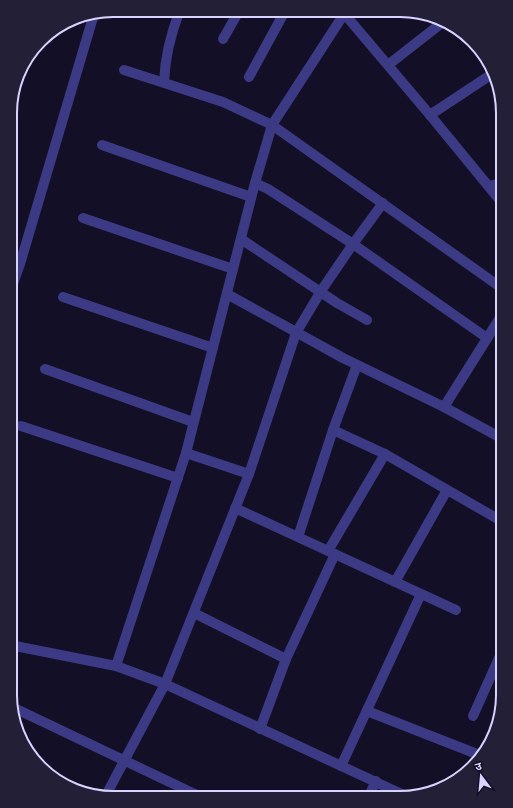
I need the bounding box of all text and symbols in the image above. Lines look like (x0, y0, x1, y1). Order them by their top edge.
north arrow (461, 756, 501, 796)
text: उ (473, 760, 484, 773)

